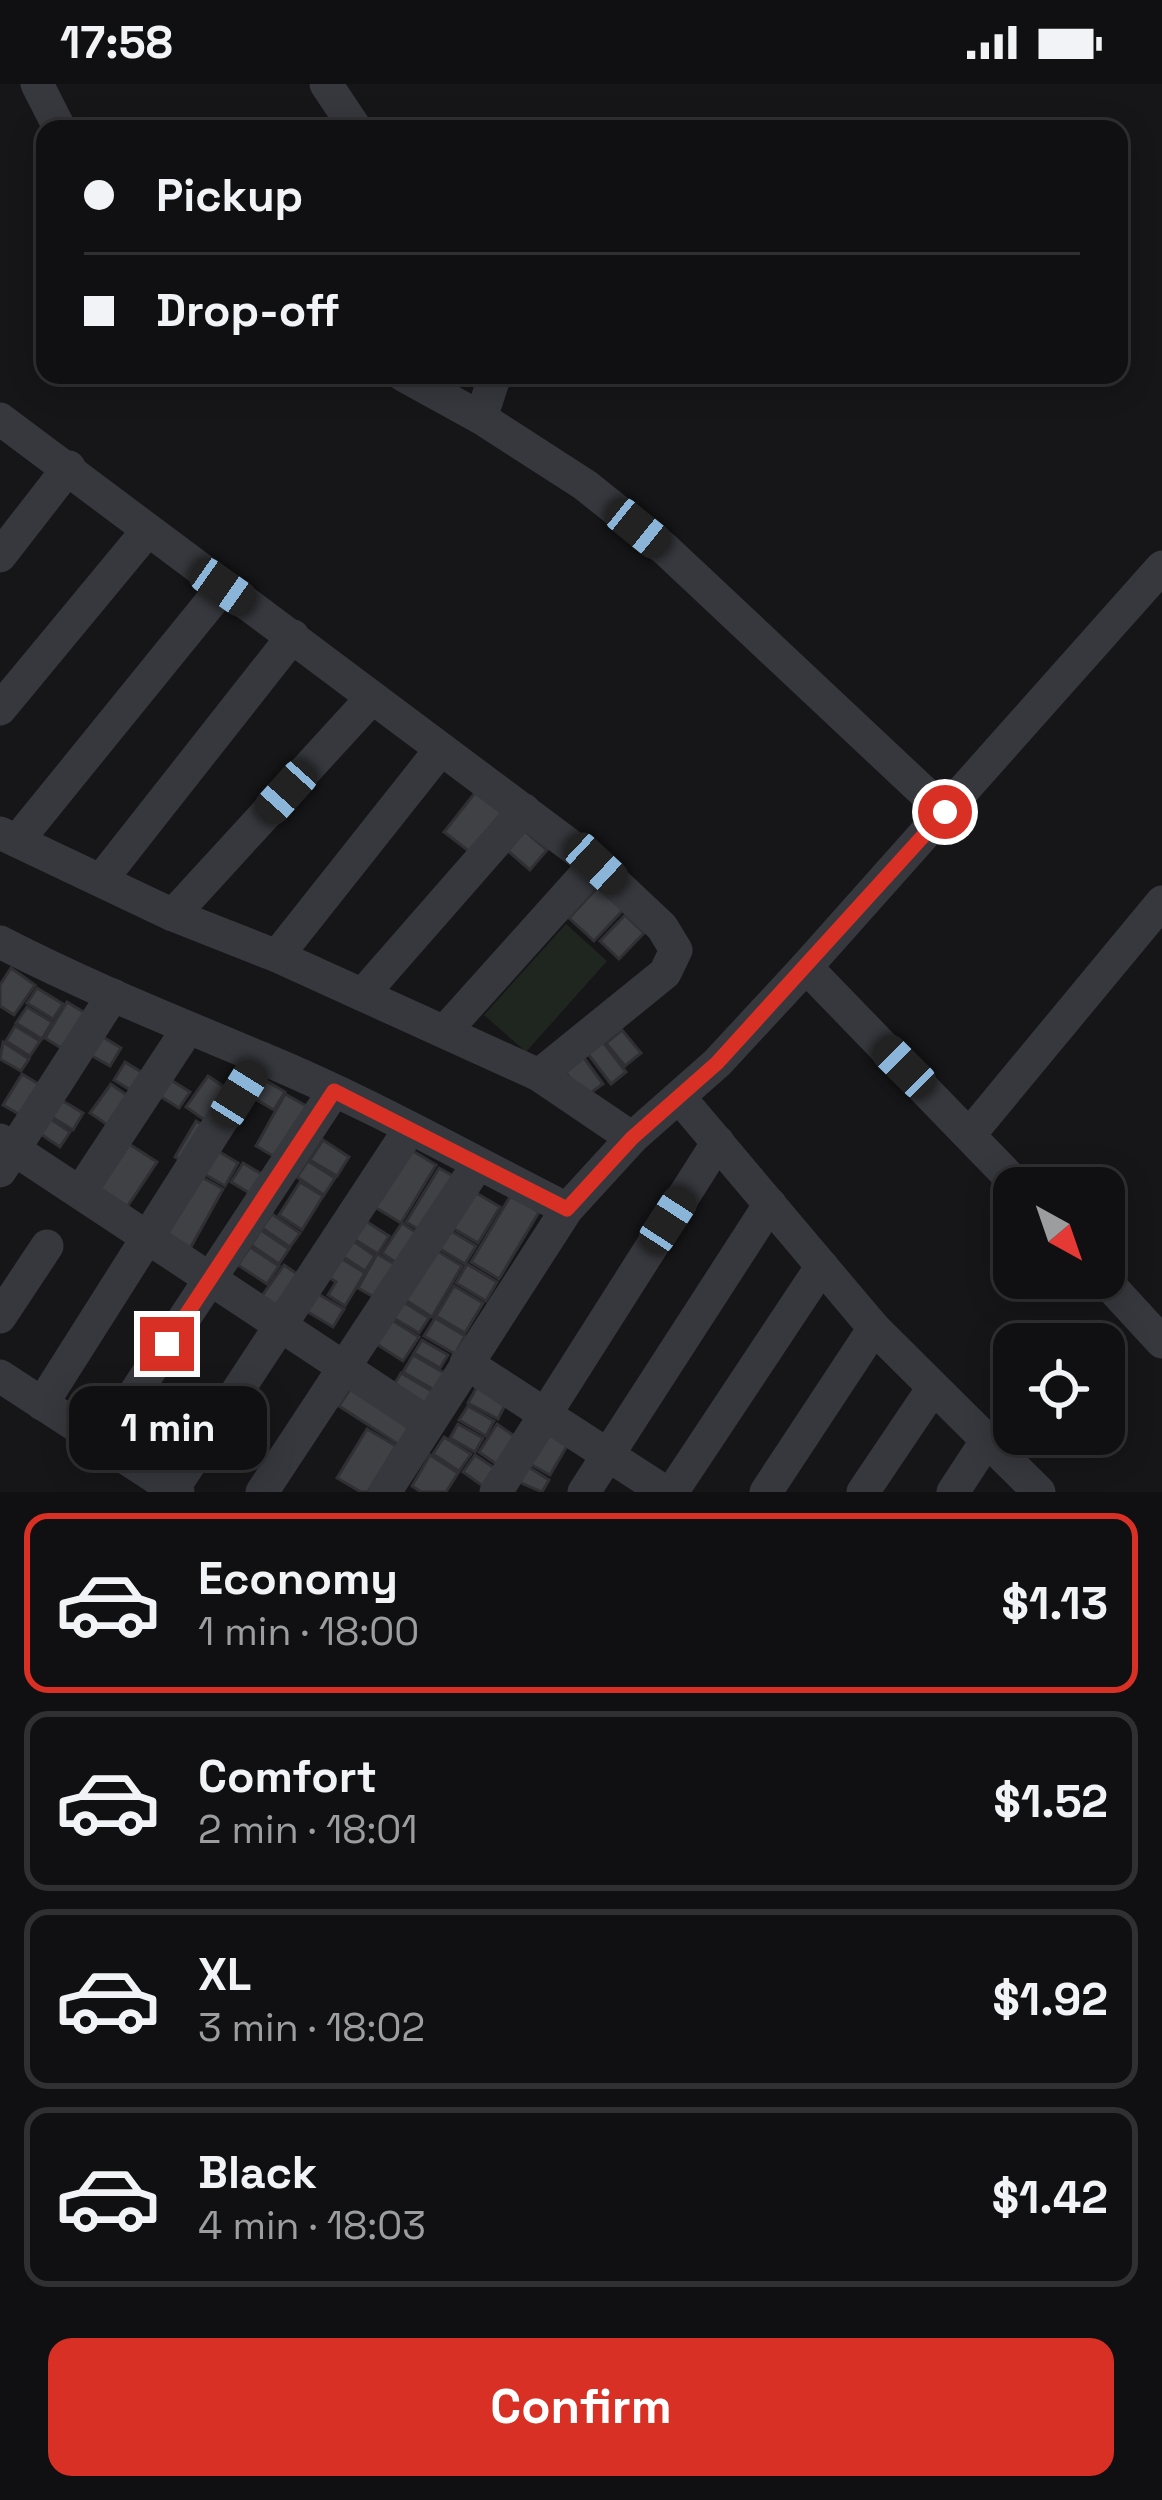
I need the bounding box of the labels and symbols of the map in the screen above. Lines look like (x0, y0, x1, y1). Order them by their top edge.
car (599, 491, 677, 565)
car (183, 552, 263, 622)
car (249, 753, 323, 831)
route start (918, 785, 972, 839)
car (557, 826, 635, 902)
car (866, 1029, 942, 1105)
car (205, 1054, 273, 1134)
north arrow (993, 1167, 1125, 1299)
car (633, 1180, 703, 1260)
route end (140, 1317, 194, 1371)
callout: 1 min (68, 1386, 266, 1470)

